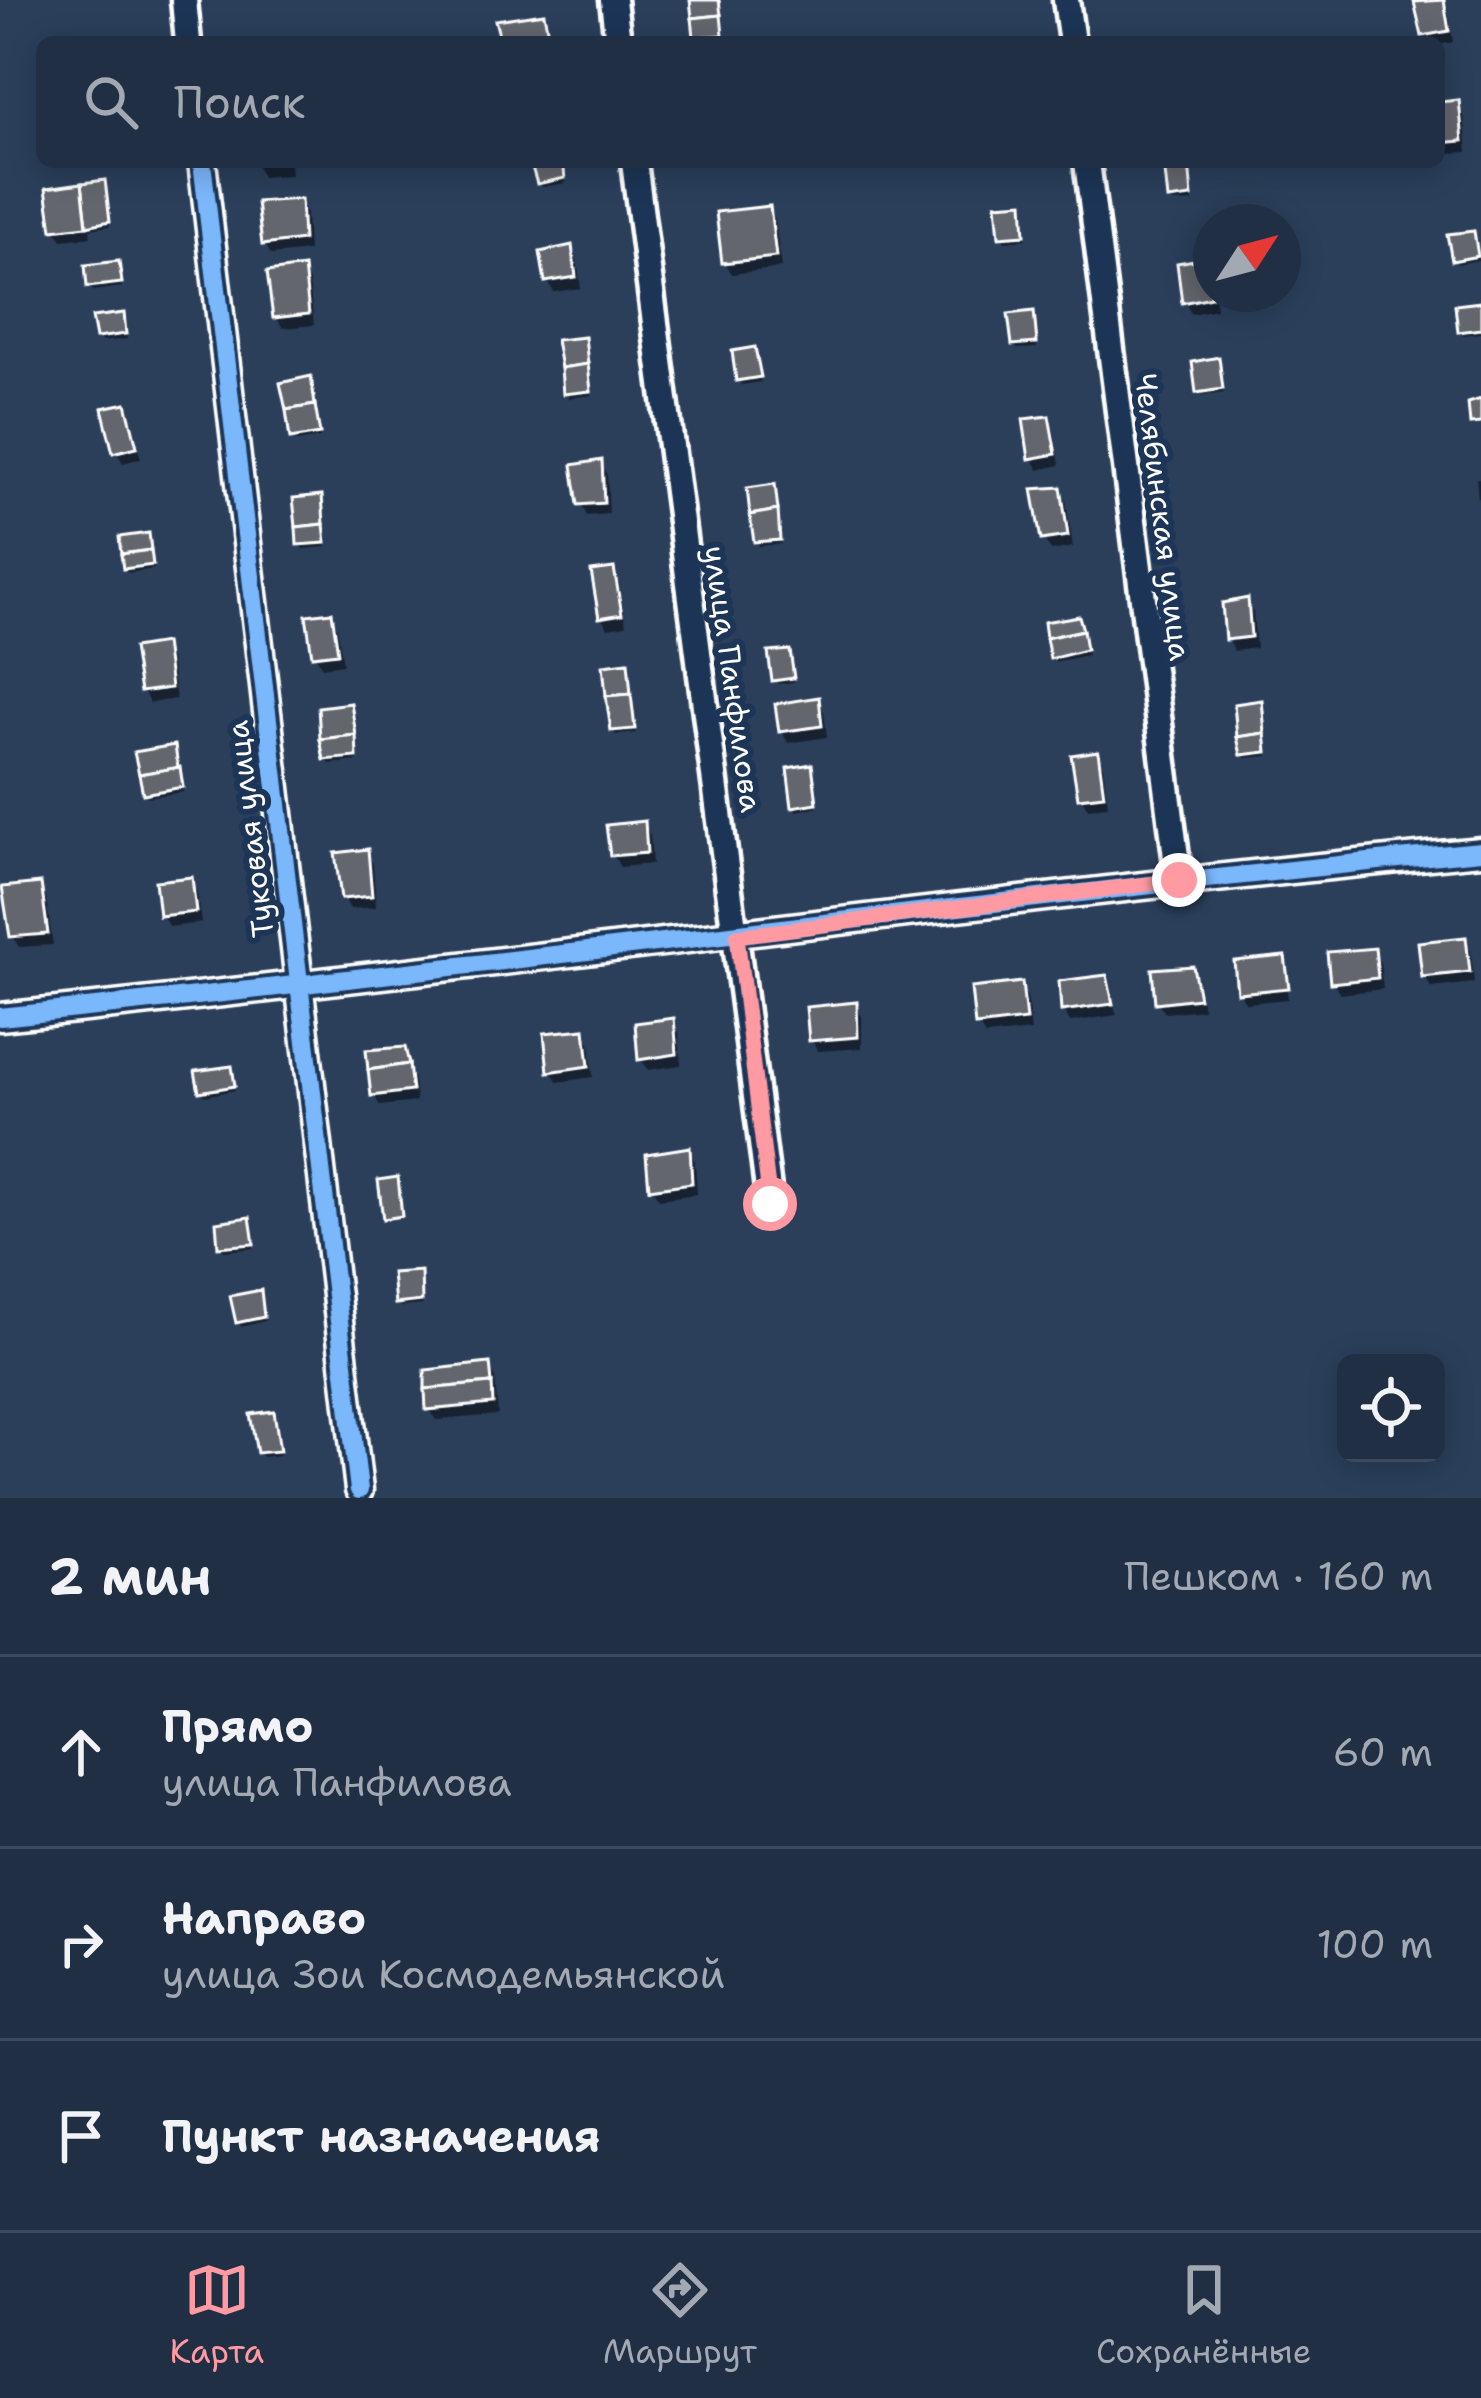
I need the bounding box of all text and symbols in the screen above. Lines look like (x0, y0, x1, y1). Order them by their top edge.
search box (36, 36, 1445, 168)
icon: search (78, 69, 144, 135)
text: Поиск (174, 72, 305, 132)
north arrow (1193, 204, 1301, 312)
street label: Челябинская улица (1125, 371, 1201, 663)
street label: улица Панфилова (694, 543, 772, 815)
street label: Туковая улица (216, 718, 284, 940)
route end (1152, 853, 1206, 907)
route start (743, 1177, 797, 1231)
map controls (1337, 1354, 1445, 1462)
button: locate (1337, 1354, 1445, 1462)
text: 2 мин (48, 1542, 212, 1610)
text: Пешком · 160 m (1124, 1550, 1433, 1602)
text: Прямо (162, 1696, 313, 1756)
icon: ahead (48, 1719, 114, 1785)
text: 60 m (1333, 1726, 1433, 1778)
text: улица Панфилова (162, 1756, 512, 1808)
text: Направо (162, 1888, 366, 1948)
icon: right (48, 1911, 114, 1977)
text: 100 m (1317, 1918, 1433, 1970)
text: улица Зои Космодемьянской (162, 1948, 725, 2000)
icon: arrive (48, 2103, 114, 2169)
text: Пункт назначения (162, 2106, 601, 2166)
tab: Карта (170, 2257, 264, 2374)
tab: Маршрут (603, 2257, 757, 2374)
tab: Сохранённые (1096, 2257, 1311, 2374)

